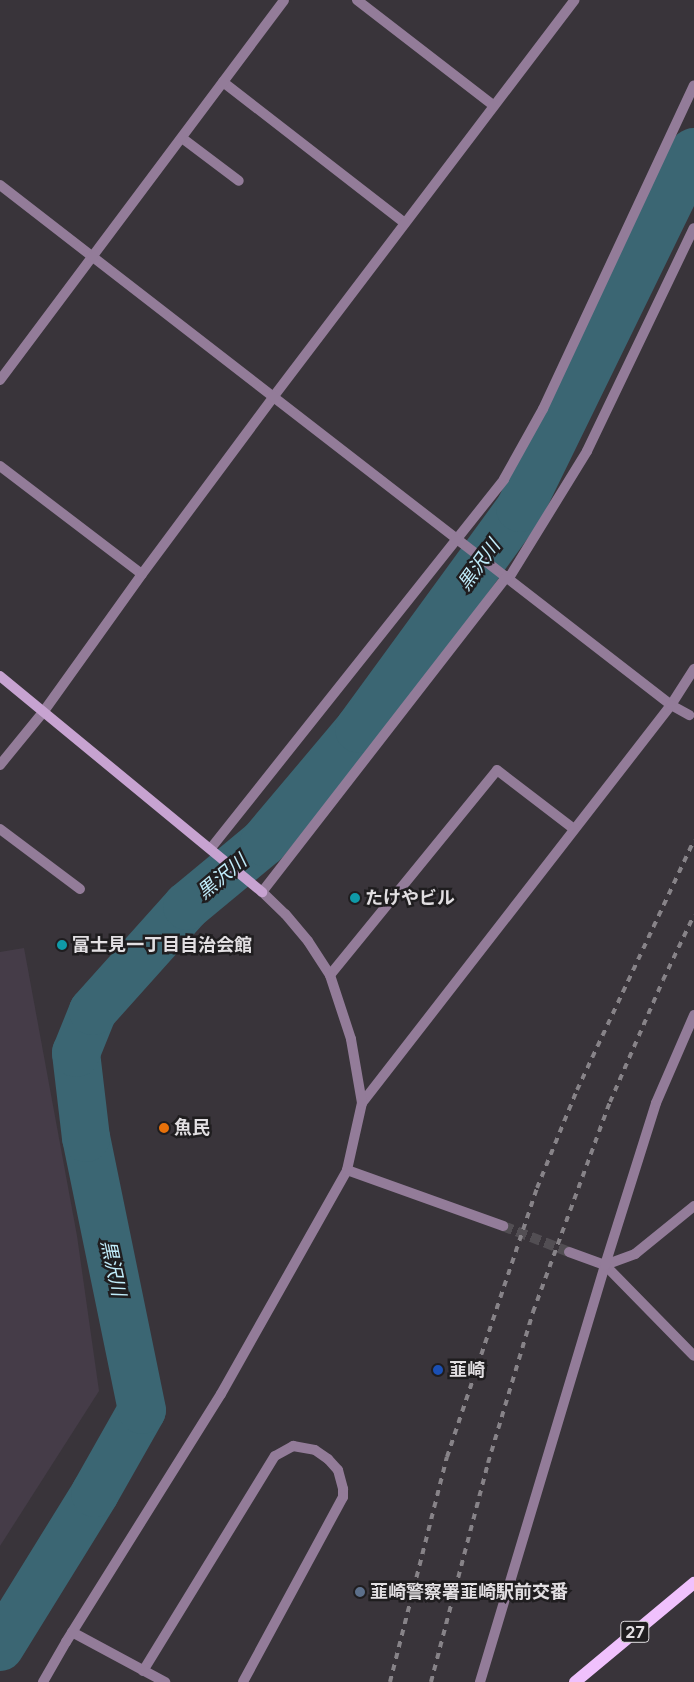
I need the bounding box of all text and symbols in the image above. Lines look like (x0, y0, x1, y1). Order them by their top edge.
water label: 黒沢川 (453, 535, 505, 595)
water label: 黒沢川 (193, 850, 251, 904)
place label: たけやビル (365, 887, 455, 909)
marker: たけやビル (349, 892, 361, 904)
place label: 富士見一丁目自治会館 (72, 934, 252, 956)
marker: 富士見一丁目自治会館 (56, 939, 68, 951)
place label: 魚民 (174, 1117, 210, 1139)
marker: 魚民 (158, 1122, 170, 1134)
water label: 黒沢川 (96, 1238, 130, 1298)
place label: 韮崎 (449, 1359, 485, 1381)
marker: 韮崎 (431, 1363, 445, 1377)
place label: 韮崎警察署韮崎駅前交番 (370, 1581, 568, 1603)
marker: 韮崎警察署韮崎駅前交番 (354, 1586, 366, 1598)
road number: 27 (620, 1618, 650, 1645)

